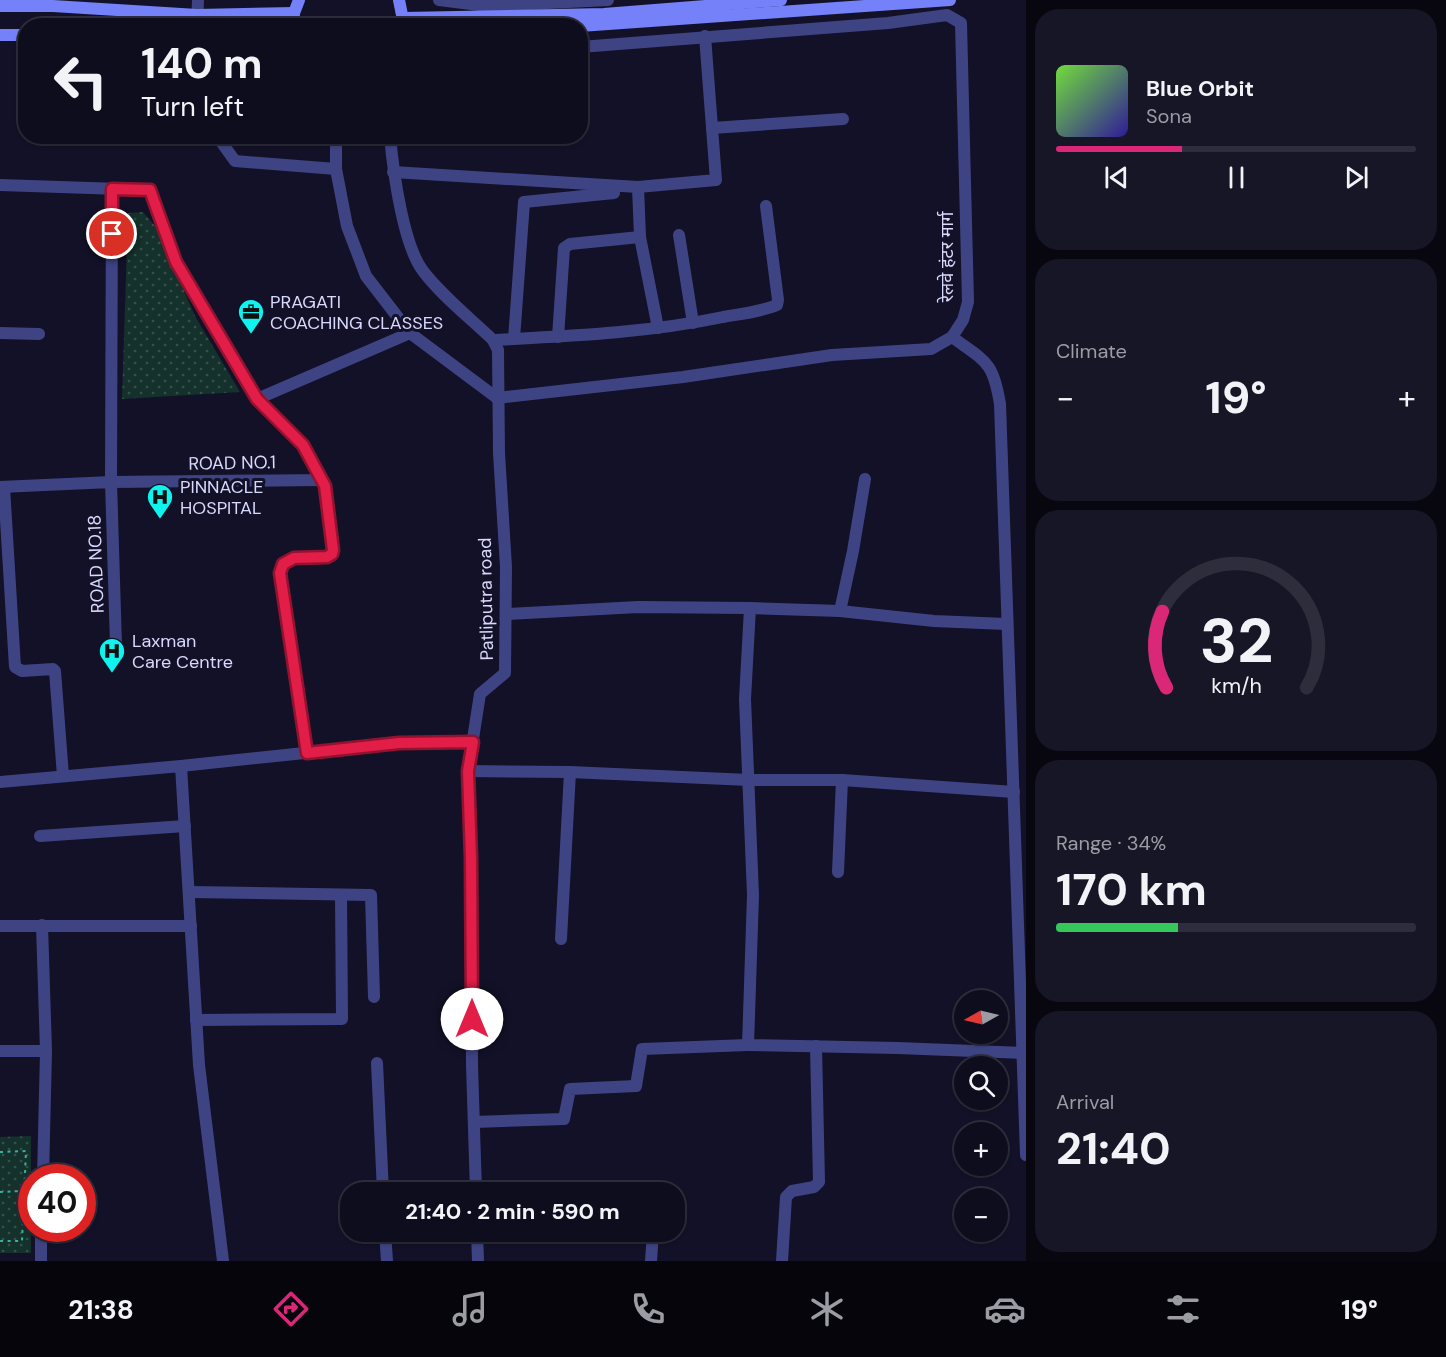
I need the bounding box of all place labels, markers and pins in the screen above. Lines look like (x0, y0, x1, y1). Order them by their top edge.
pin (86, 208, 137, 259)
place label: PRAGATI COACHING CLASSES (270, 290, 443, 335)
office icon: PRAGATI COACHING CLASSES (236, 297, 266, 335)
place label: PINNACLE HOSPITAL (180, 475, 263, 520)
hospital icon: PINNACLE HOSPITAL (145, 482, 175, 520)
place label: Laxman Care Centre (132, 629, 233, 674)
hospital icon: Laxman Care Centre (97, 636, 127, 674)

